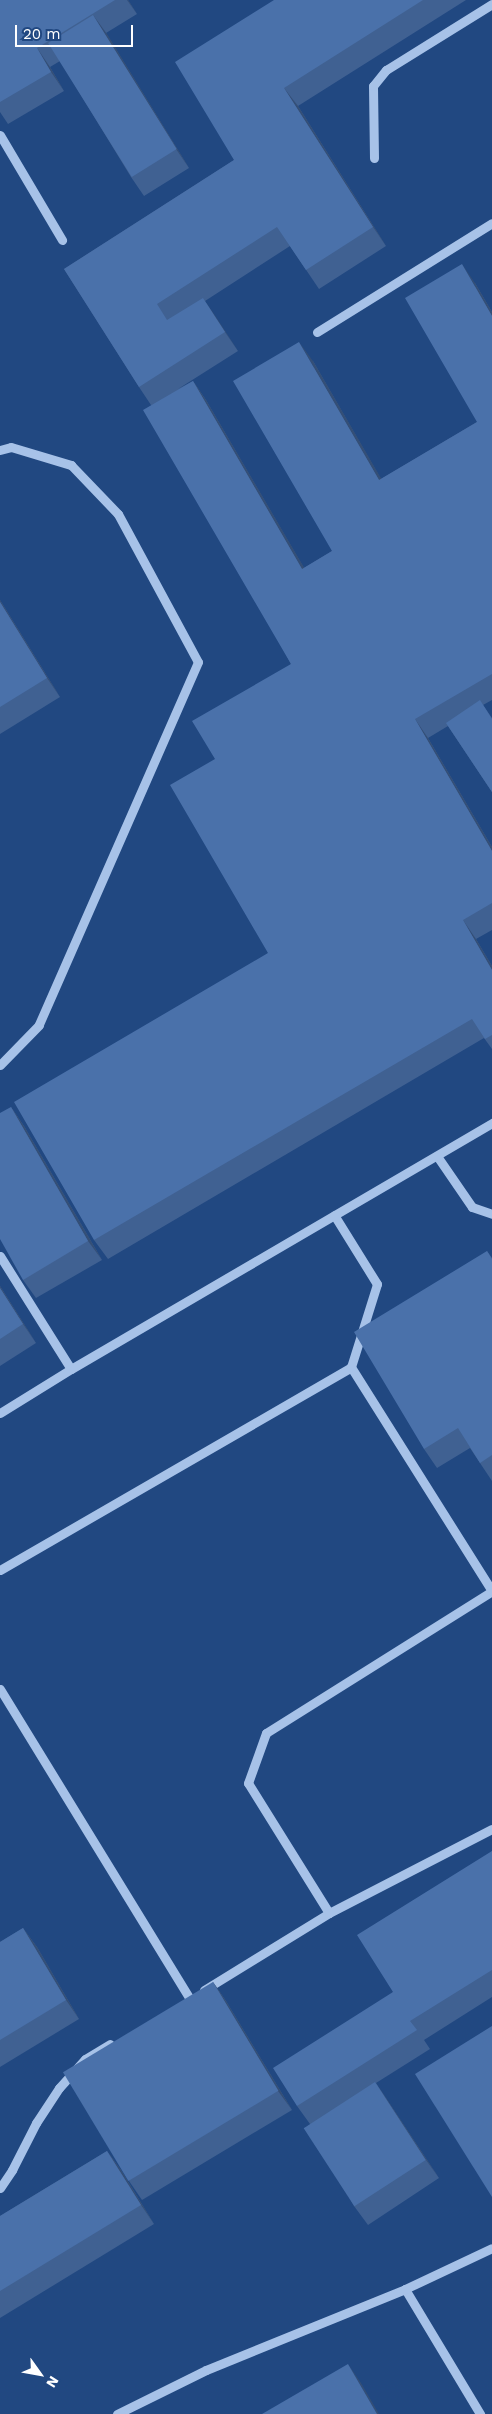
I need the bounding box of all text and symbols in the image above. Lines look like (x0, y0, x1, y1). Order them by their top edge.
scale bar (18, 15, 135, 47)
text: 20 m (23, 25, 61, 43)
north arrow (15, 2349, 65, 2399)
text: N (43, 2373, 62, 2391)

